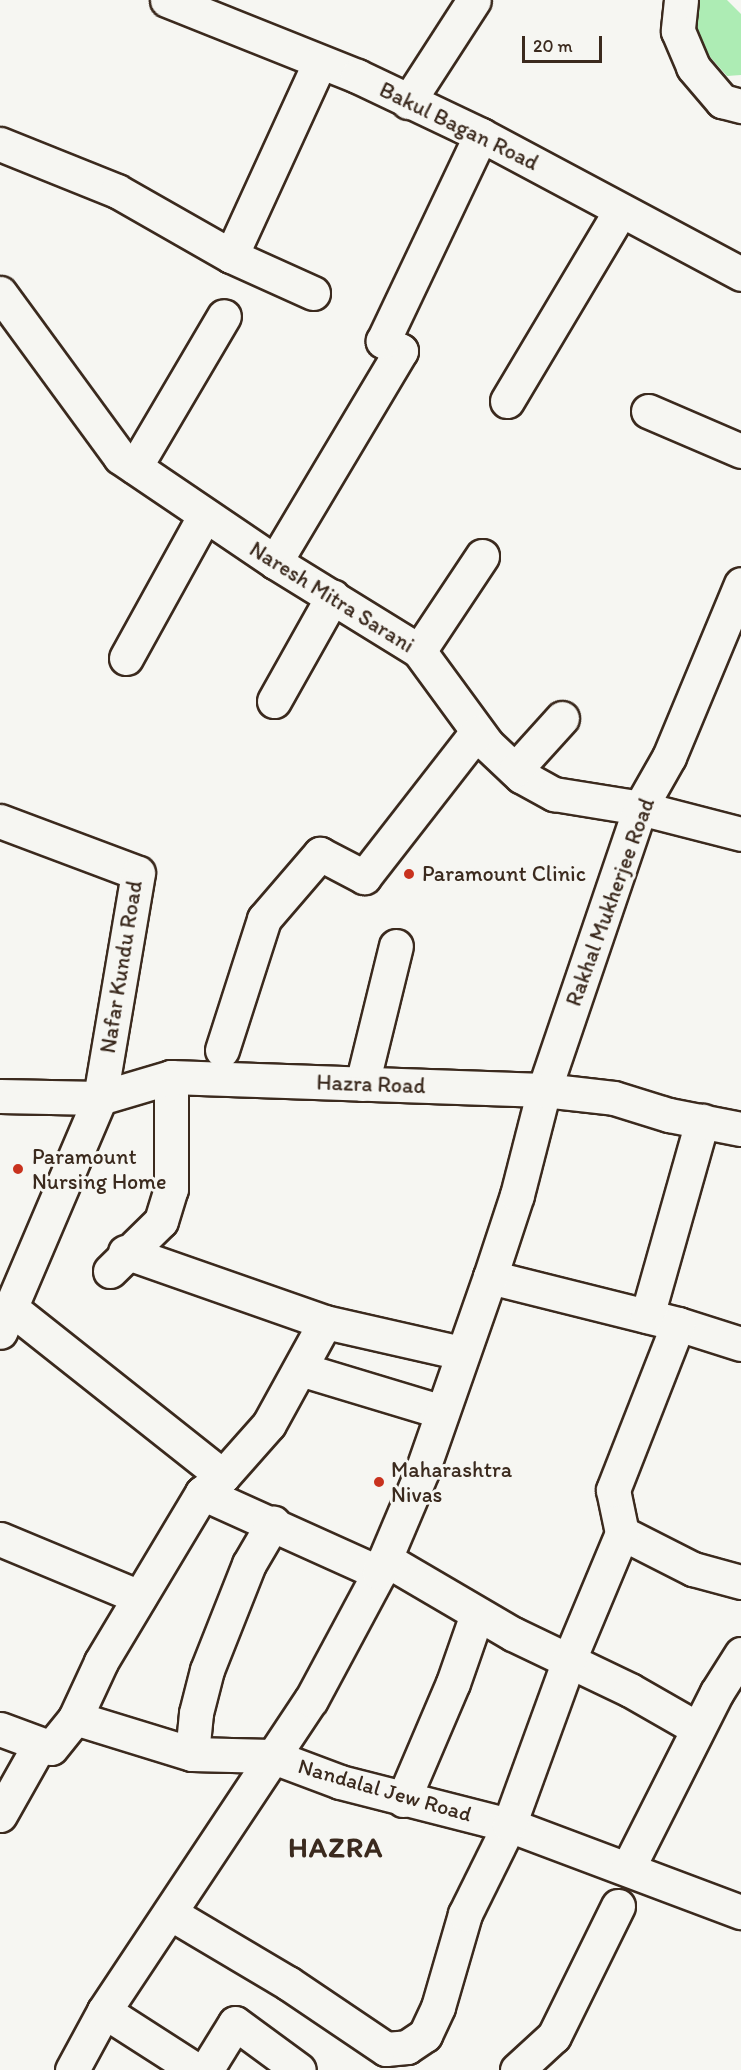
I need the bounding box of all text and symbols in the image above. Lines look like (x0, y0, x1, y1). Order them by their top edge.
scale bar (525, 24, 604, 62)
text: 20 m (533, 35, 573, 57)
street label: Bakul Bagan Road (376, 76, 542, 176)
street label: Naresh Mitra Sarani (245, 536, 419, 658)
street label: Rakhal Mukherjee Road (560, 794, 660, 1010)
place label: Paramount Clinic (422, 861, 585, 887)
marker: Paramount Clinic (400, 865, 418, 883)
street label: Nafar Kundu Road (94, 880, 148, 1054)
street label: Hazra Road (316, 1069, 426, 1099)
place label: Paramount Nursing Home (32, 1143, 167, 1194)
marker: Paramount Nursing Home (9, 1160, 27, 1178)
place label: Maharashtra Nivas (391, 1456, 512, 1508)
marker: Maharashtra Nivas (372, 1475, 386, 1489)
street label: Nandalal Jew Road (295, 1753, 475, 1827)
district label: HAZRA (288, 1830, 384, 1864)

